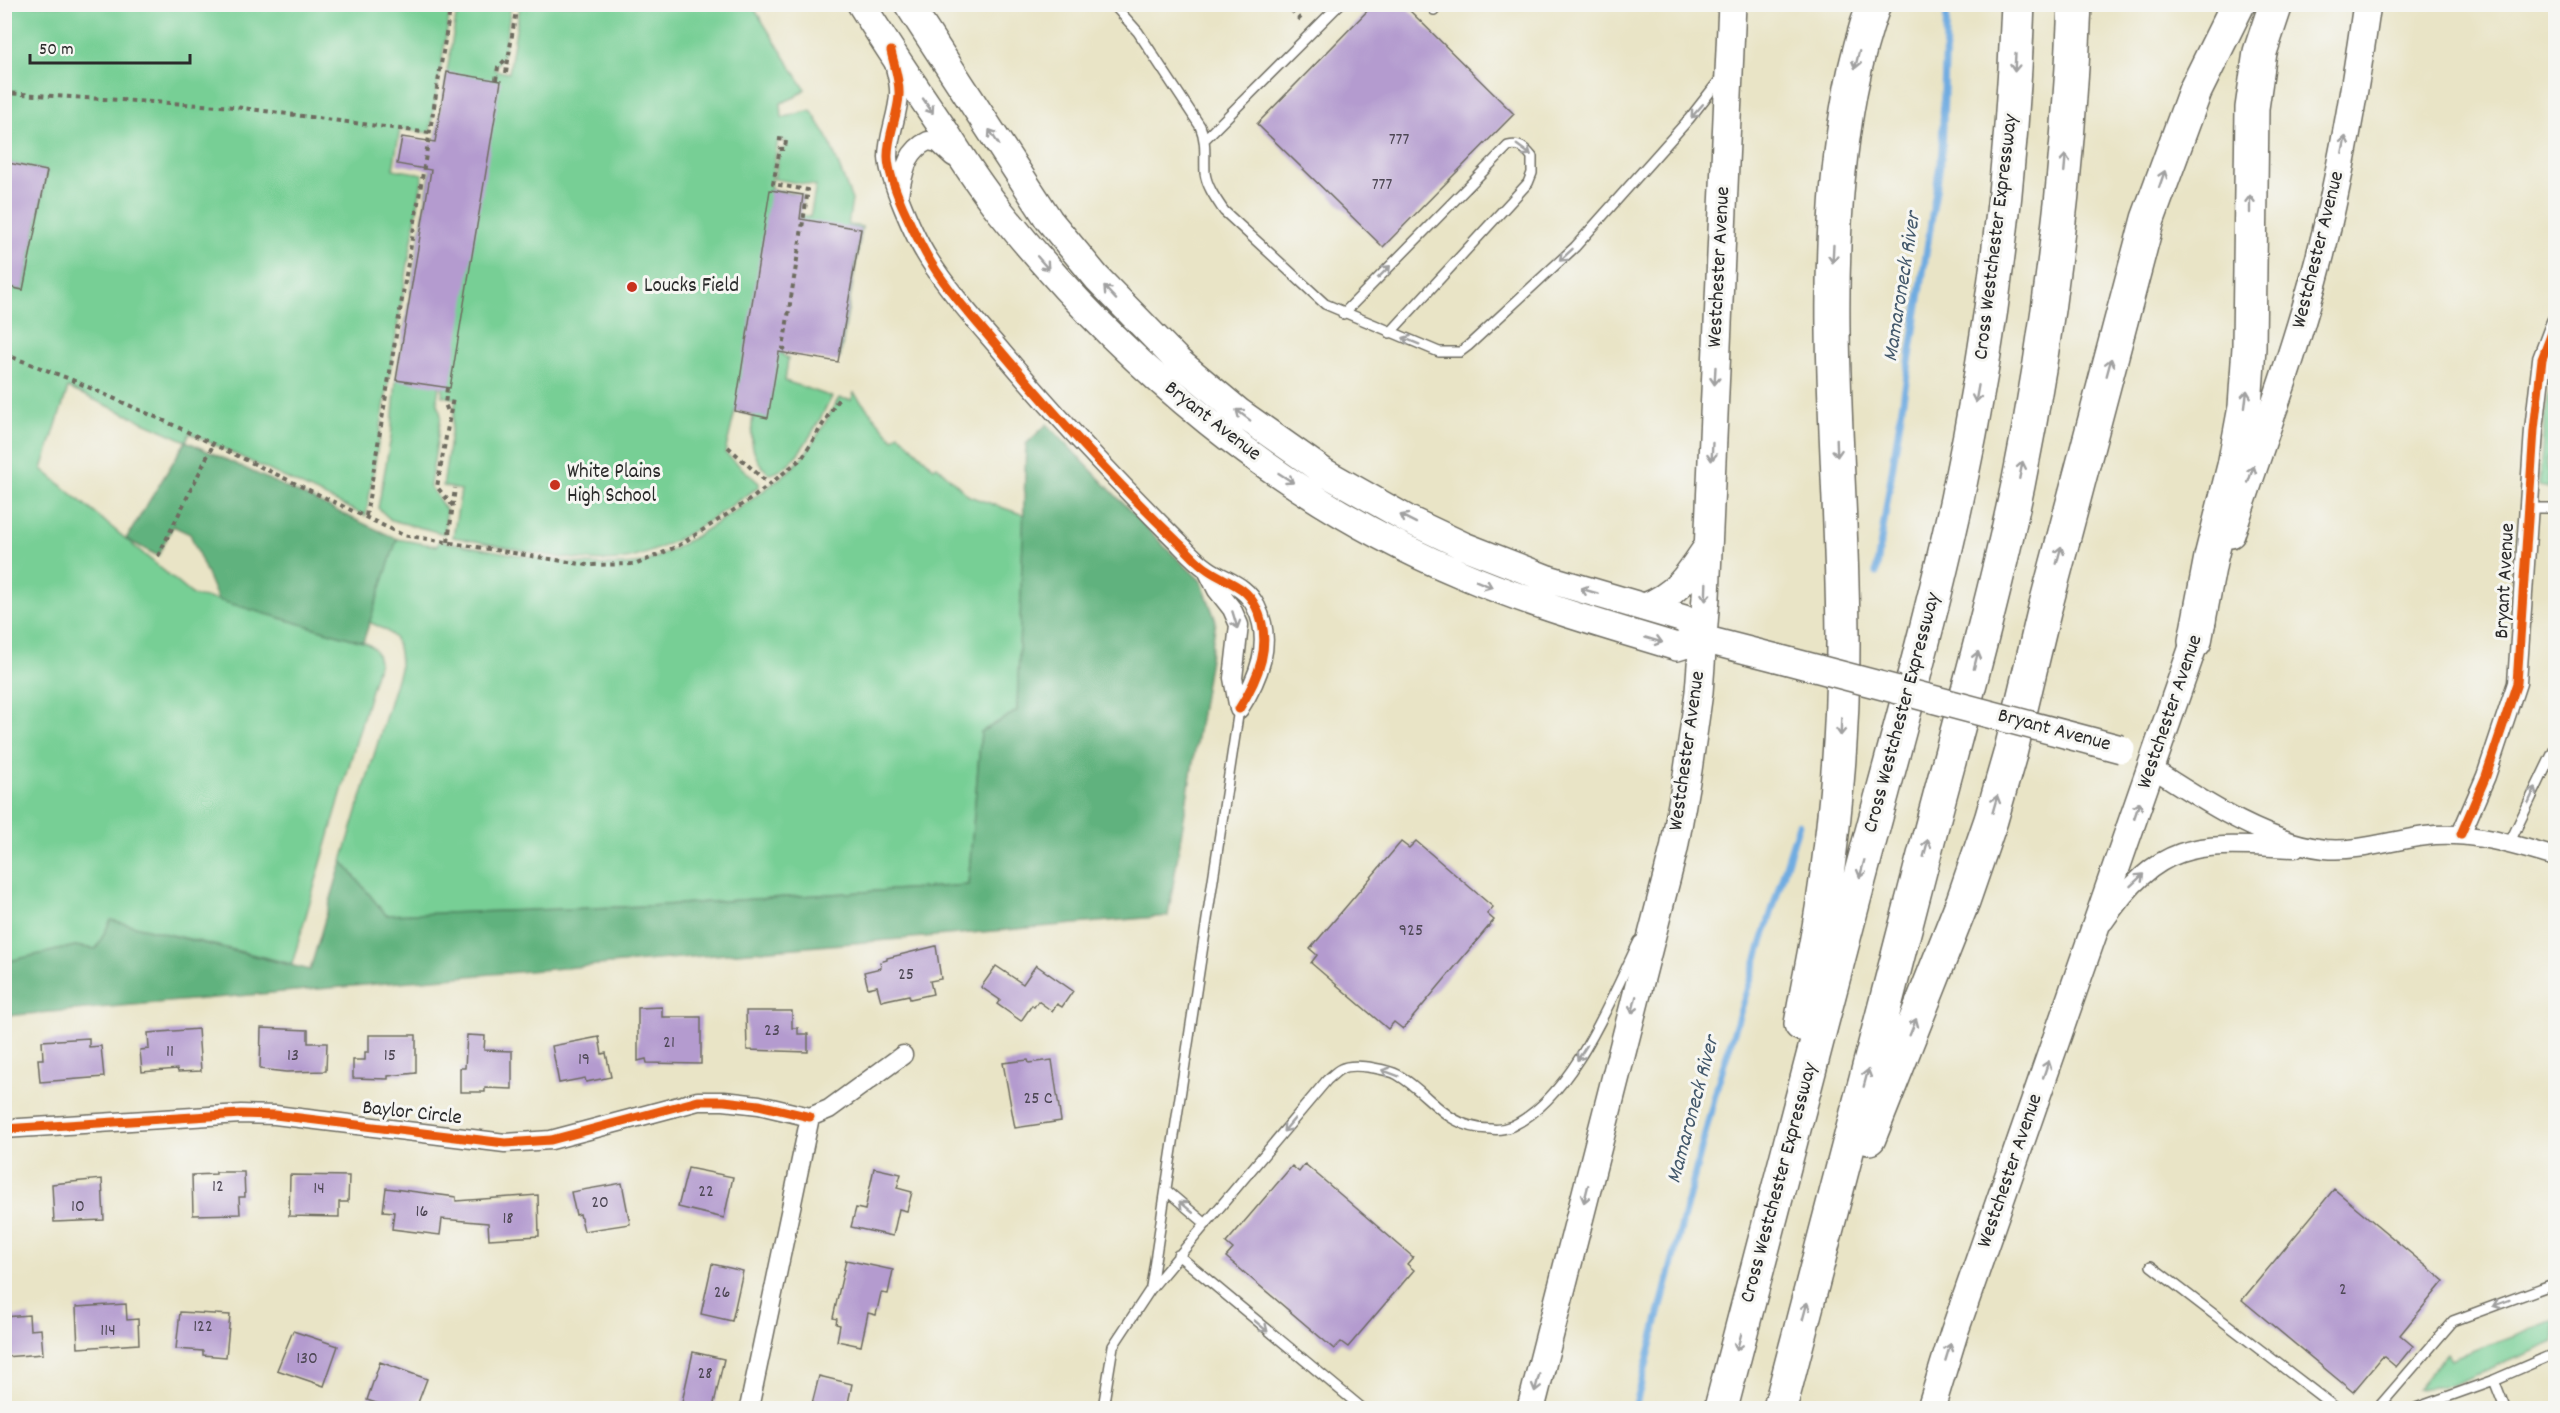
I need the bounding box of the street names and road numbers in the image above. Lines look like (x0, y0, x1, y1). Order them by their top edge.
street label: Cross Westchester Expressway (1967, 112, 2027, 362)
street label: Westchester Avenue (2285, 168, 2353, 332)
street label: Westchester Avenue (1701, 186, 1739, 348)
street label: Bryant Avenue (1157, 375, 1267, 469)
street label: Bryant Avenue (2488, 522, 2524, 640)
street label: Cross Westchester Expressway (1857, 589, 1950, 836)
street label: Westchester Avenue (2131, 631, 2211, 793)
street label: Westchester Avenue (1662, 669, 1714, 833)
street label: Bryant Avenue (1994, 702, 2114, 760)
street label: Cross Westchester Expressway (1734, 1059, 1827, 1306)
street label: Westchester Avenue (1971, 1090, 2051, 1252)
street label: Baylor Circle (361, 1094, 463, 1134)

